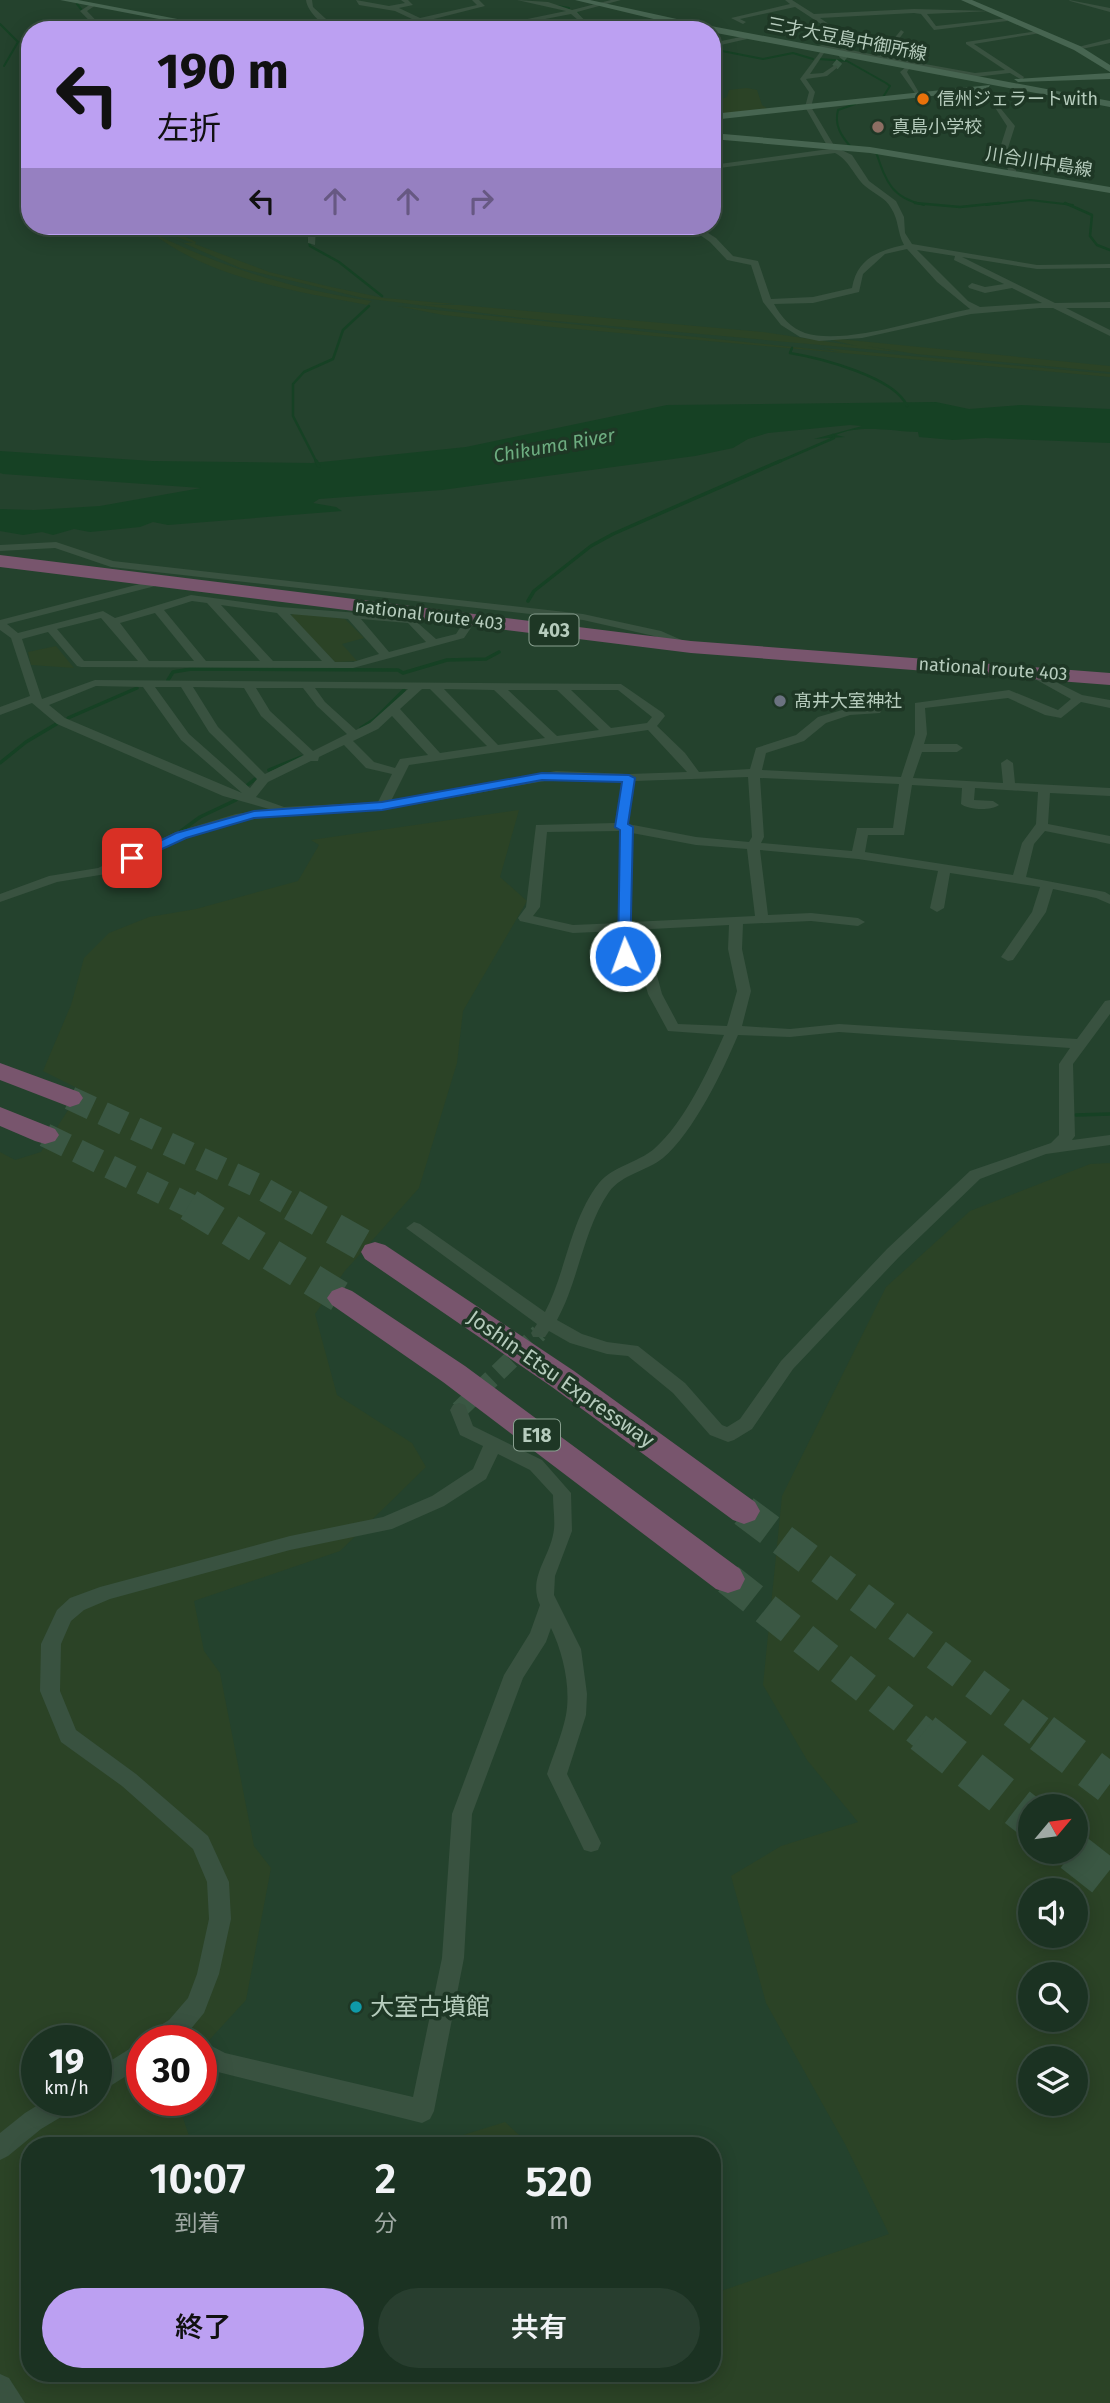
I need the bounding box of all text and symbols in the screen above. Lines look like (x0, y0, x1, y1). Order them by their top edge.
street label: 三才大豆島中御所線 (765, 13, 929, 65)
text: 190 m (157, 42, 289, 101)
icon: left (42, 49, 133, 140)
place label: 信州ジェラートwith (937, 88, 1098, 110)
marker: 信州ジェラートwith (915, 91, 931, 107)
text: 左折 (157, 109, 221, 147)
place label: 真島小学校 (892, 116, 982, 138)
marker: 真島小学校 (870, 119, 886, 135)
street label: 川合川中島線 (984, 143, 1094, 181)
icon: left (243, 182, 281, 220)
icon: ahead (316, 182, 354, 220)
icon: ahead (389, 182, 427, 220)
icon: right (462, 182, 500, 220)
water label: Chikuma River (492, 423, 617, 467)
street label: national route 403 (354, 595, 504, 635)
road number: 403 (530, 614, 578, 646)
street label: national route 403 (918, 653, 1068, 685)
place label: 髙井大室神社 (794, 690, 902, 712)
marker: 髙井大室神社 (772, 693, 788, 709)
pin (102, 828, 162, 888)
icon: arrive (113, 839, 151, 877)
position arrow (588, 919, 662, 993)
street label: Joshin-Etsu Expressway (463, 1305, 660, 1454)
road number: E18 (514, 1420, 560, 1450)
north arrow (1018, 1794, 1088, 1864)
map controls (1018, 1794, 1088, 2116)
button: sound (1018, 1878, 1088, 1948)
button: search (1018, 1962, 1088, 2032)
place label: 大室古墳館 (370, 1993, 490, 2021)
marker: 大室古墳館 (348, 1999, 364, 2015)
speed limit sign: 30 (126, 2025, 217, 2116)
text: 19 (49, 2040, 84, 2082)
button: layers (1018, 2046, 1088, 2116)
text: km/h (44, 2077, 89, 2099)
text: 10:07 (149, 2154, 246, 2204)
text: 2 (375, 2154, 396, 2204)
text: 520 (525, 2157, 593, 2207)
text: m (549, 2207, 569, 2235)
text: 到着 (175, 2209, 221, 2237)
text: 分 (374, 2209, 397, 2237)
button: 終了 (42, 2288, 364, 2368)
button: 共有 (378, 2288, 700, 2368)

